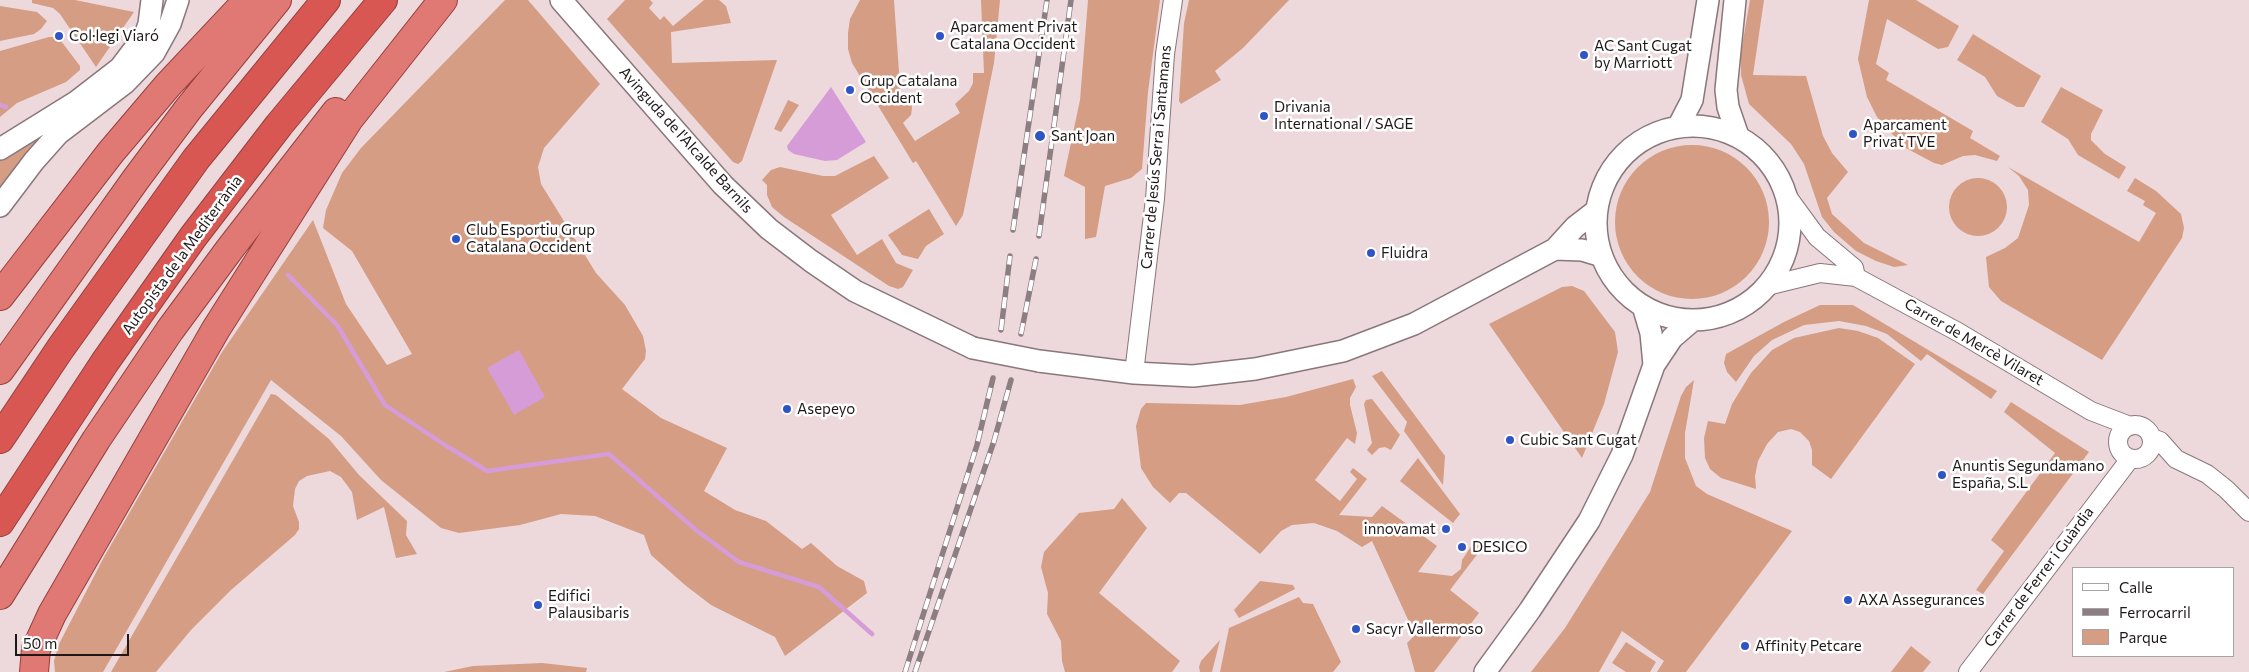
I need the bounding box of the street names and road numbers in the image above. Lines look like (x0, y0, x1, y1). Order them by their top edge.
street label: Carrer de Jesús Serra i Santamans (1137, 44, 1175, 270)
street label: Avinguda de l'Alcalde Barnils (616, 63, 756, 217)
street label: Autopista de la Mediterrània (118, 172, 246, 338)
street label: Carrer de Mercè Vilaret (1901, 295, 2047, 389)
street label: Carrer de Ferrer i Guàrdia (1980, 503, 2098, 651)

